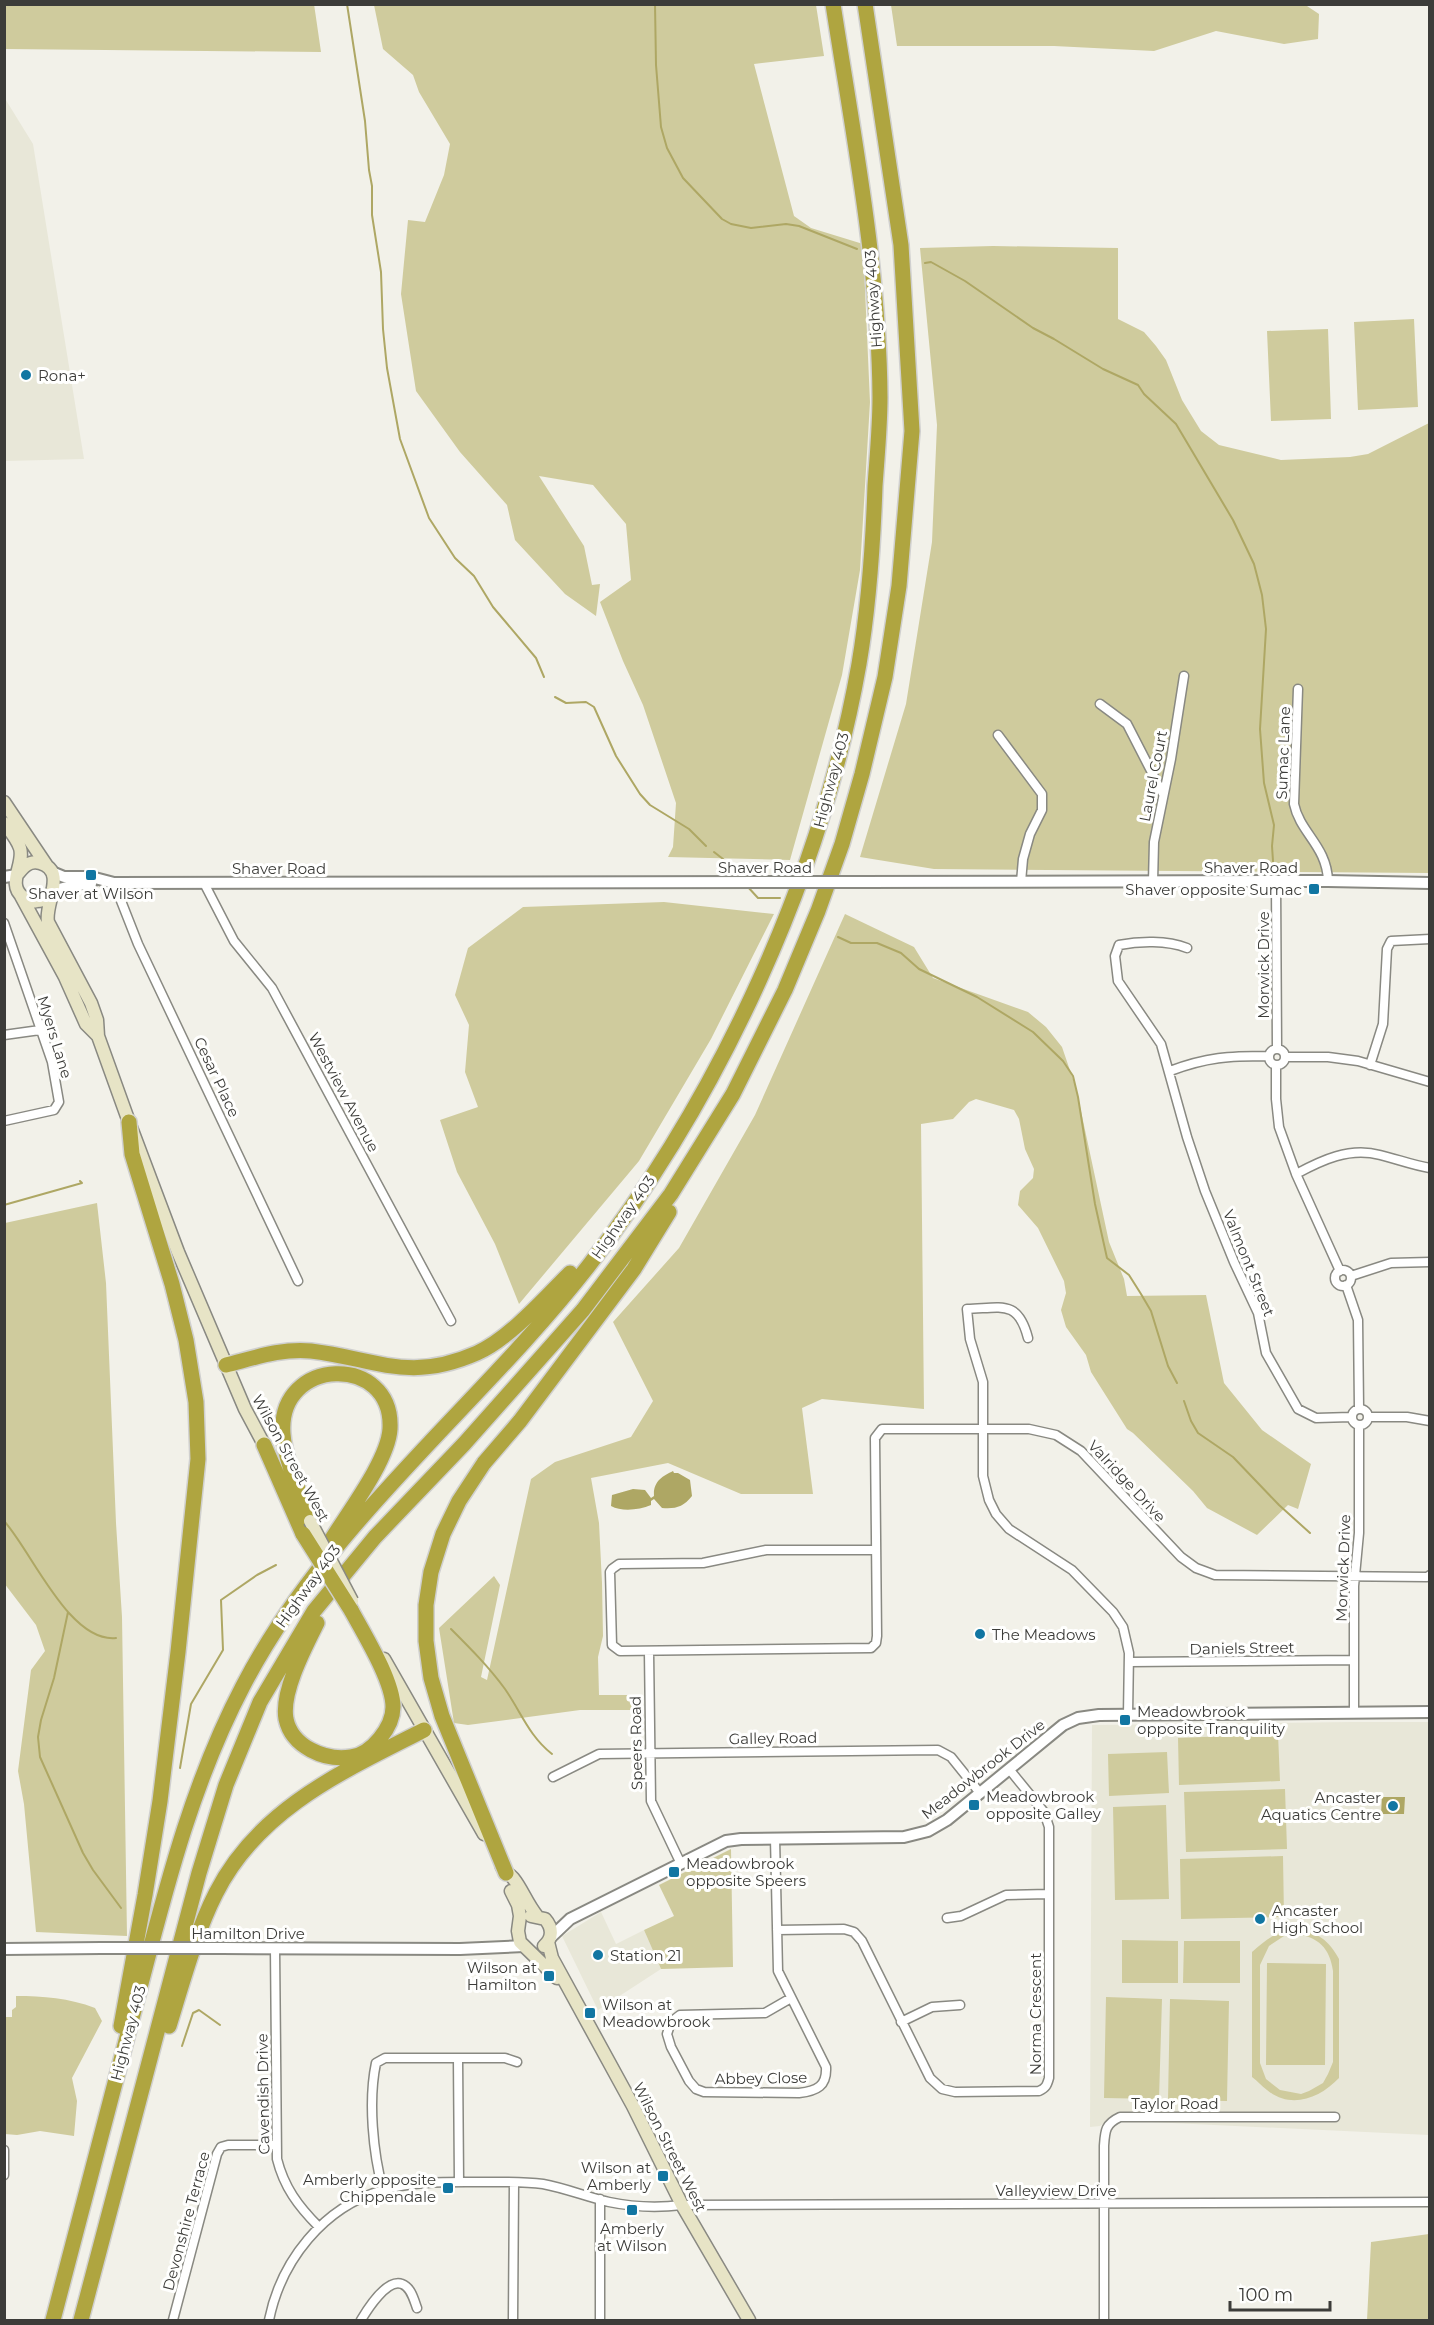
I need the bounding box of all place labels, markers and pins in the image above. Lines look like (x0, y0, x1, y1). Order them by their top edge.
place label: Rona+ (38, 366, 86, 385)
marker: Rona+ (19, 368, 33, 382)
marker: Shaver at Wilson (84, 868, 98, 882)
place label: Shaver opposite Sumac (1125, 880, 1302, 899)
marker: Shaver opposite Sumac (1307, 882, 1321, 896)
place label: Shaver at Wilson (28, 884, 154, 903)
place label: The Meadows (992, 1625, 1096, 1644)
marker: The Meadows (973, 1627, 987, 1641)
place label: Meadowbrook opposite Tranquility (1137, 1702, 1286, 1738)
marker: Meadowbrook opposite Tranquility (1118, 1713, 1132, 1727)
place label: Meadowbrook opposite Galley (986, 1787, 1102, 1823)
place label: Ancaster Aquatics Centre (1261, 1788, 1381, 1824)
marker: Meadowbrook opposite Galley (967, 1798, 981, 1812)
marker: Ancaster Aquatics Centre (1386, 1799, 1400, 1813)
place label: Meadowbrook opposite Speers (686, 1854, 806, 1890)
marker: Meadowbrook opposite Speers (667, 1865, 681, 1879)
place label: Ancaster High School (1272, 1901, 1363, 1937)
marker: Ancaster High School (1253, 1912, 1267, 1926)
place label: Station 21 (610, 1946, 681, 1965)
marker: Station 21 (591, 1948, 605, 1962)
place label: Wilson at Hamilton (467, 1958, 537, 1994)
marker: Wilson at Hamilton (542, 1969, 556, 1983)
place label: Wilson at Meadowbrook (602, 1995, 710, 2031)
marker: Wilson at Meadowbrook (583, 2006, 597, 2020)
place label: Wilson at Amberly (581, 2158, 652, 2194)
marker: Wilson at Amberly (656, 2169, 670, 2183)
place label: Amberly opposite Chippendale (303, 2170, 436, 2206)
marker: Amberly opposite Chippendale (441, 2181, 455, 2195)
marker: Amberly at Wilson (625, 2203, 639, 2217)
place label: Amberly at Wilson (597, 2219, 667, 2255)

